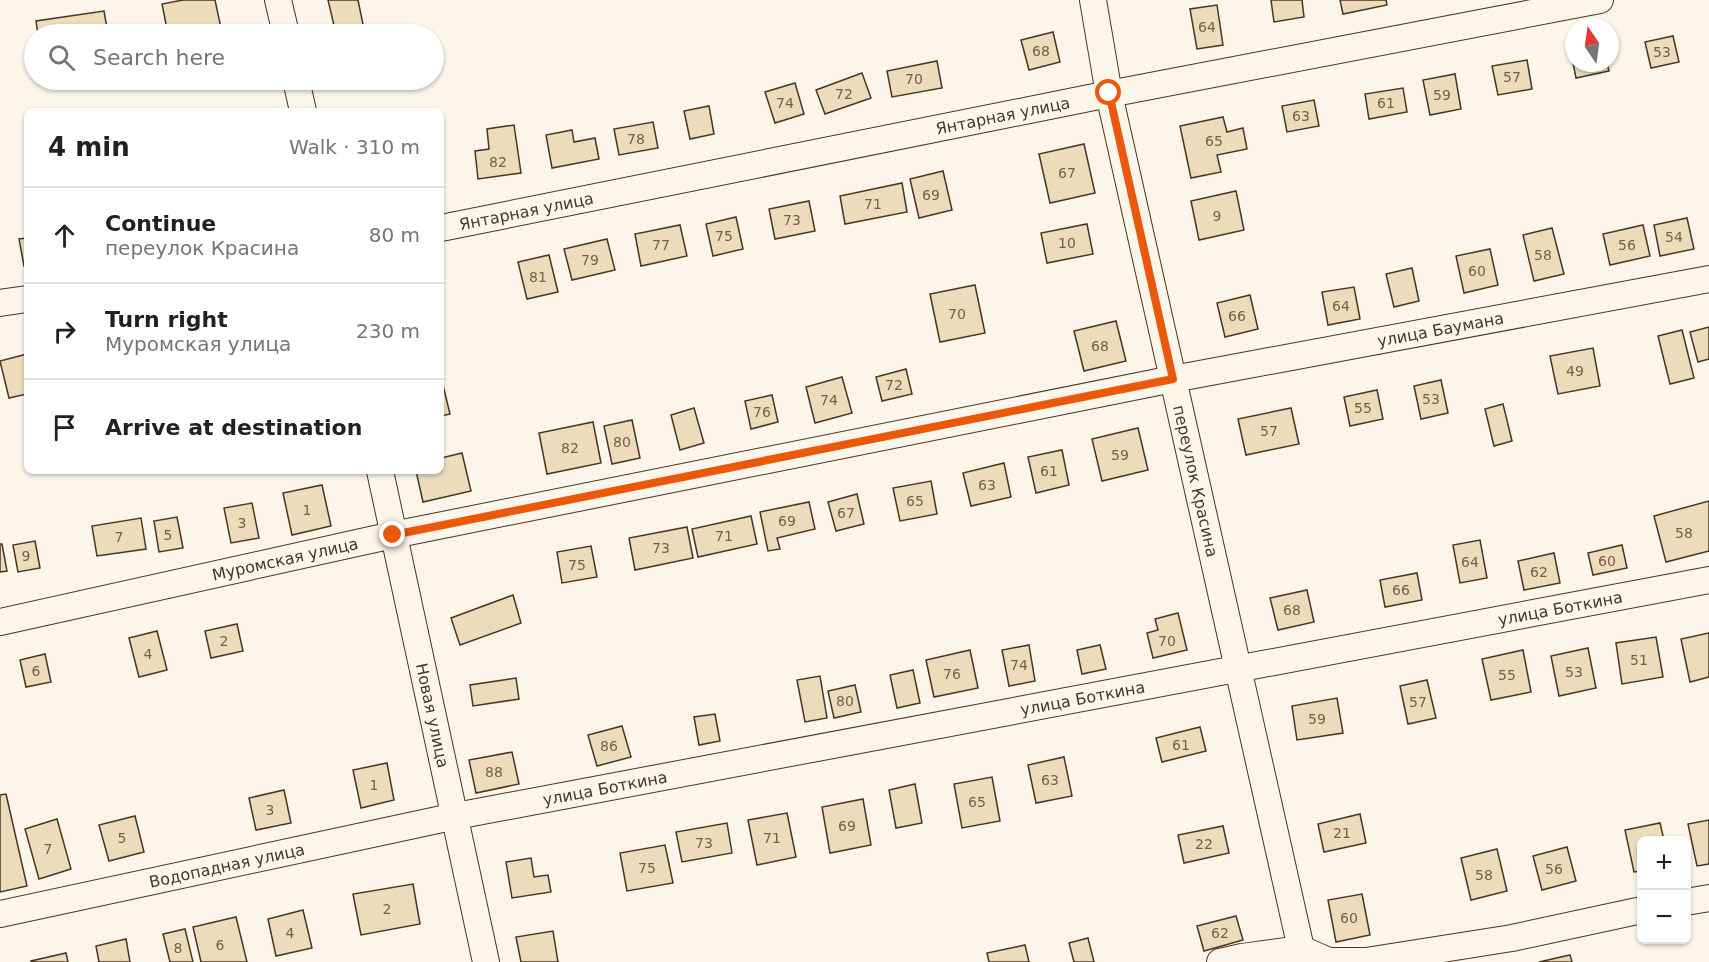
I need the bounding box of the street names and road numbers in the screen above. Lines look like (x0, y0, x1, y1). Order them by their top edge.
street label: Янтарная улица (934, 93, 1072, 138)
street label: Янтарная улица (457, 188, 595, 234)
street label: улица Баумана (1376, 308, 1505, 350)
street label: переулок Красина (1170, 403, 1222, 559)
street label: Муромская улица (210, 533, 360, 584)
street label: улица Боткина (1496, 587, 1624, 629)
street label: Новая улица (412, 661, 453, 769)
street label: улица Боткина (1019, 677, 1146, 719)
street label: улица Боткина (541, 767, 669, 809)
street label: Водопадная улица (147, 839, 306, 891)

